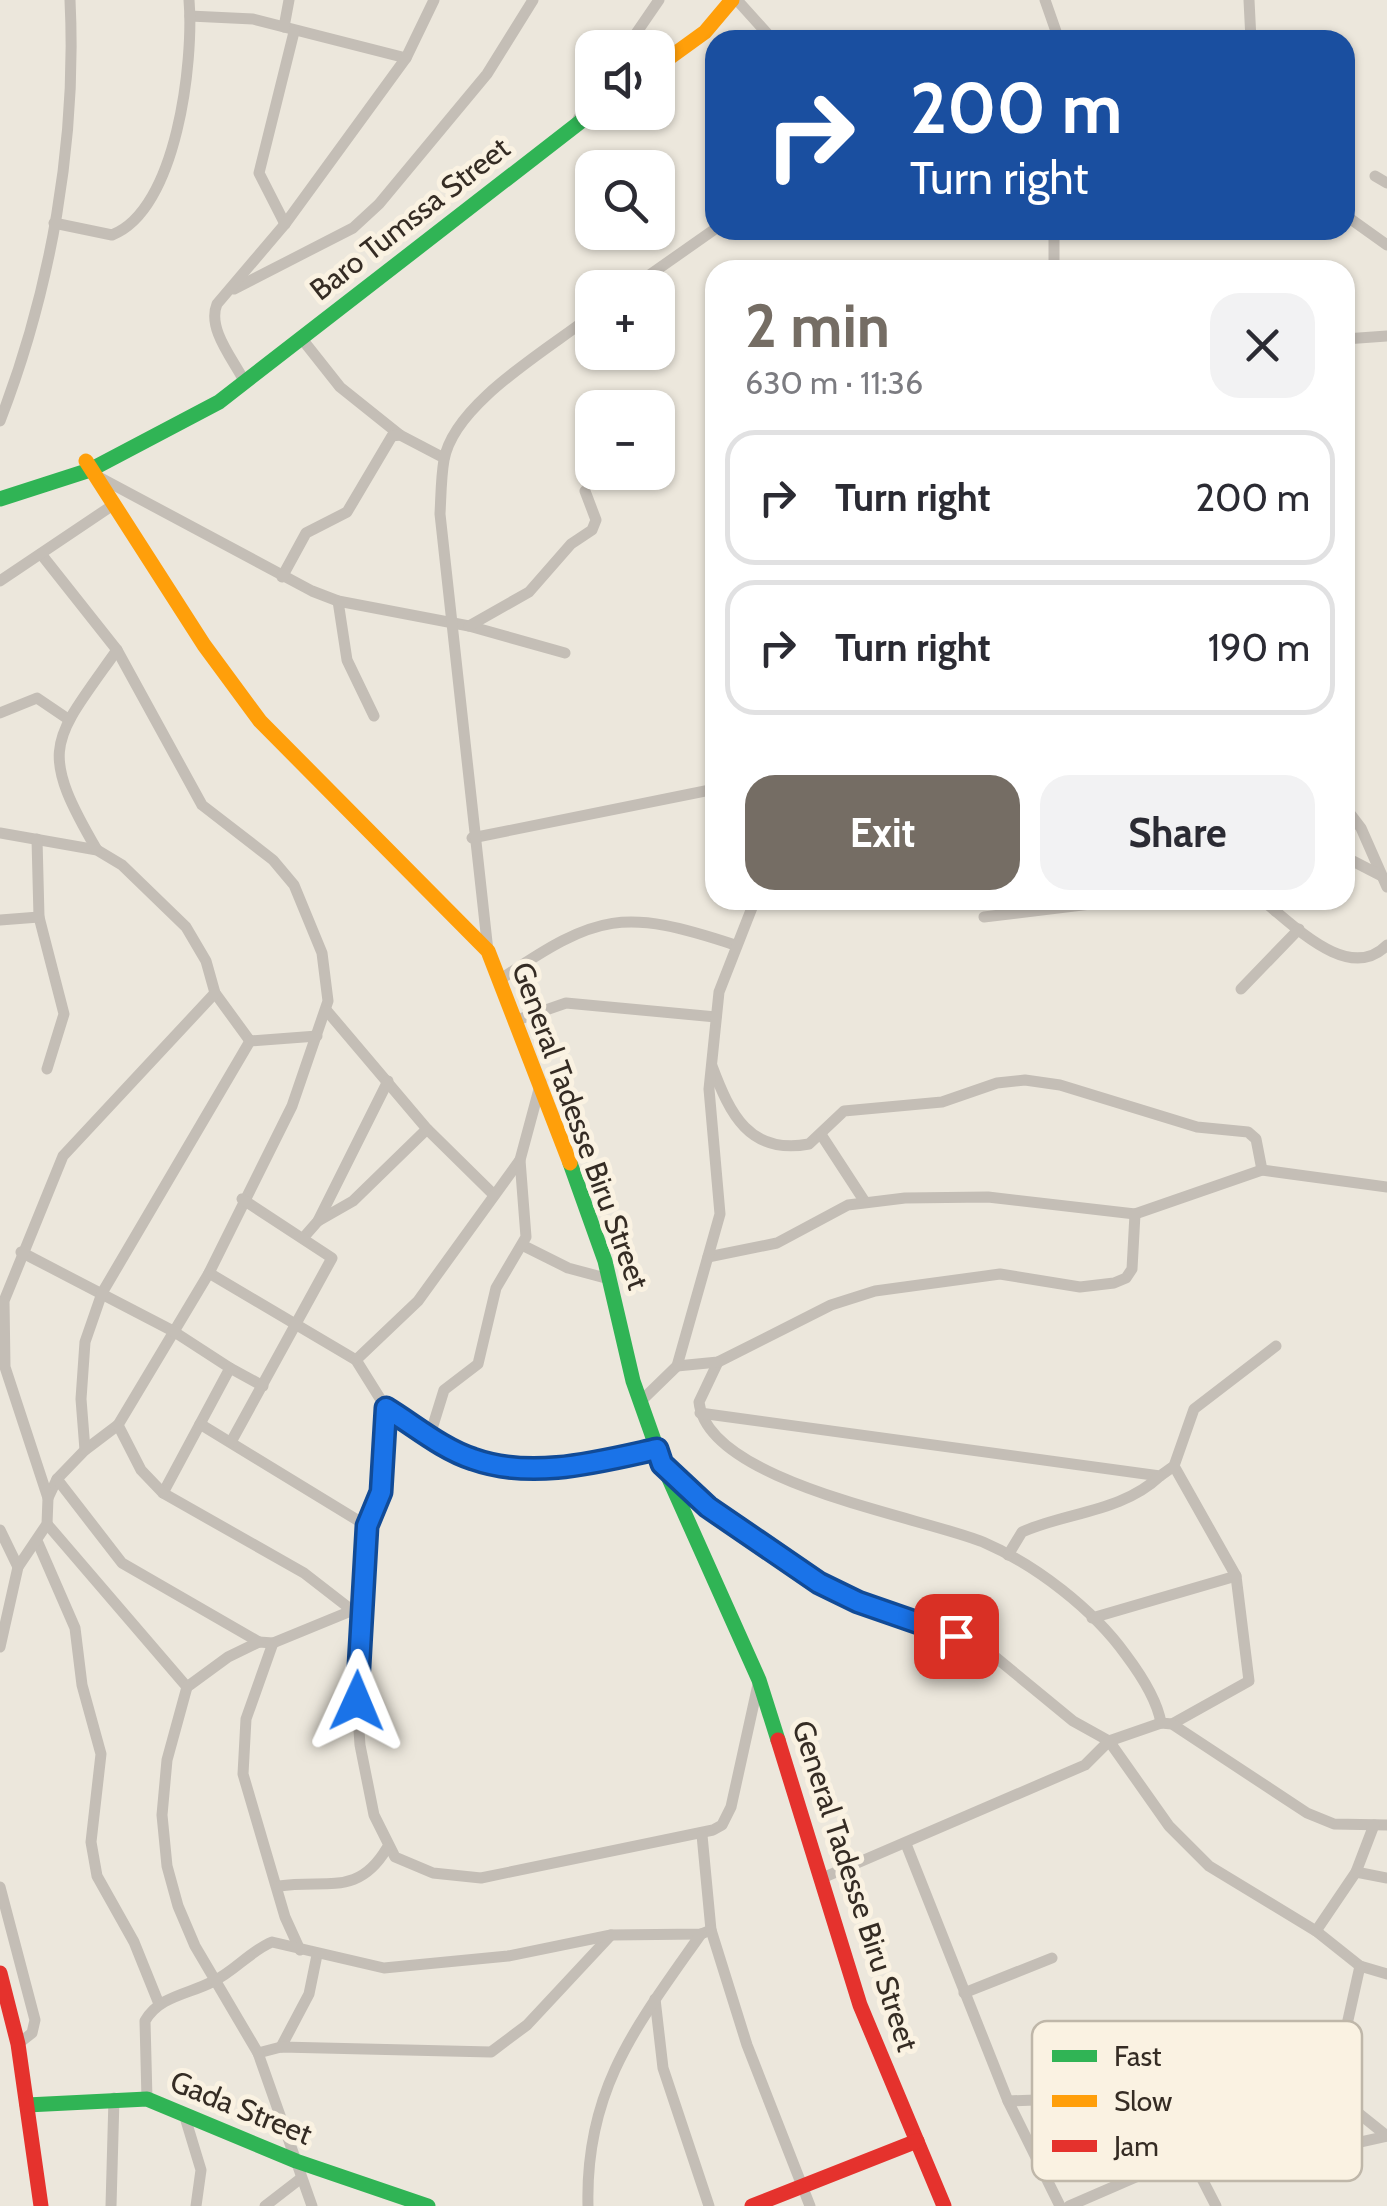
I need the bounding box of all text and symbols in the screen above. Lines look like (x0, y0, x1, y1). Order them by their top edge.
map controls (575, 30, 675, 490)
button: sound (575, 30, 675, 130)
text: 200 m (910, 65, 1122, 151)
icon: right (745, 70, 875, 200)
street label: Baro Tumssa Street (302, 129, 517, 308)
button: search (575, 150, 675, 250)
text: Turn right (910, 151, 1089, 205)
button: + (575, 270, 675, 370)
text: 2 min (745, 289, 890, 362)
button: close (1210, 293, 1315, 398)
text: 630 m · 11:36 (745, 363, 923, 402)
button: − (575, 390, 675, 490)
icon: right (750, 470, 805, 525)
text: Turn right (835, 474, 991, 521)
text: 200 m (1195, 474, 1310, 521)
icon: right (750, 620, 805, 675)
text: Turn right (835, 624, 991, 671)
text: 190 m (1208, 624, 1310, 671)
button: Exit (745, 775, 1020, 890)
button: Share (1040, 775, 1315, 890)
street label: General Tadesse Biru Street (504, 957, 657, 1295)
pin (914, 1594, 999, 1679)
icon: arrive (929, 1609, 984, 1664)
position arrow (305, 1649, 409, 1753)
street label: General Tadesse Biru Street (784, 1716, 926, 2056)
legend (1032, 2021, 1362, 2181)
text: Fast (1114, 2039, 1162, 2073)
street label: Gada Street (165, 2062, 317, 2153)
text: Slow (1114, 2084, 1172, 2118)
text: Jam (1113, 2129, 1159, 2163)

